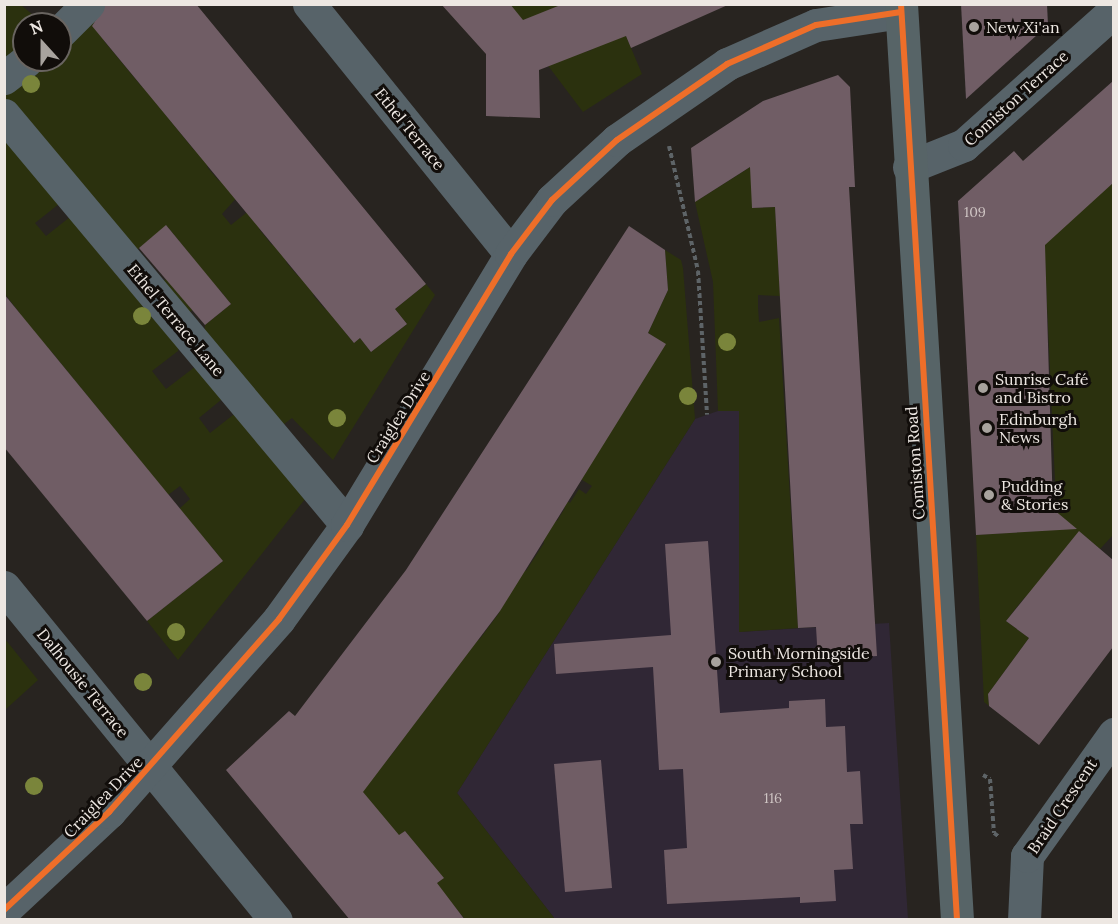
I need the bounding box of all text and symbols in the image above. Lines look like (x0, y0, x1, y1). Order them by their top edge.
north arrow (12, 12, 72, 72)
text: N (27, 16, 46, 39)
place label: New Xi'an (986, 17, 1060, 37)
marker: New Xi'an (967, 20, 981, 34)
street label: Comiston Terrace (960, 46, 1072, 150)
street label: Ethel Terrace (371, 84, 449, 174)
house number: 109 (964, 204, 986, 220)
street label: Ethel Terrace Lane (123, 260, 229, 380)
street label: Craiglea Drive (362, 367, 434, 467)
place label: Sunrise Café and Bistro (995, 369, 1088, 407)
marker: Sunrise Café and Bistro (976, 381, 990, 395)
street label: Comiston Road (901, 406, 929, 520)
place label: Edinburgh News (999, 409, 1077, 447)
marker: Edinburgh News (980, 421, 994, 435)
place label: Pudding & Stories (1001, 476, 1068, 514)
marker: Pudding & Stories (982, 488, 996, 502)
street label: Dalhousie Terrace (33, 625, 133, 741)
place label: South Morningside Primary School (728, 643, 870, 681)
marker: South Morningside Primary School (709, 655, 723, 669)
street label: Craiglea Drive (59, 752, 147, 842)
street label: Braid Crescent (1023, 755, 1101, 857)
house number: 116 (764, 790, 782, 806)

